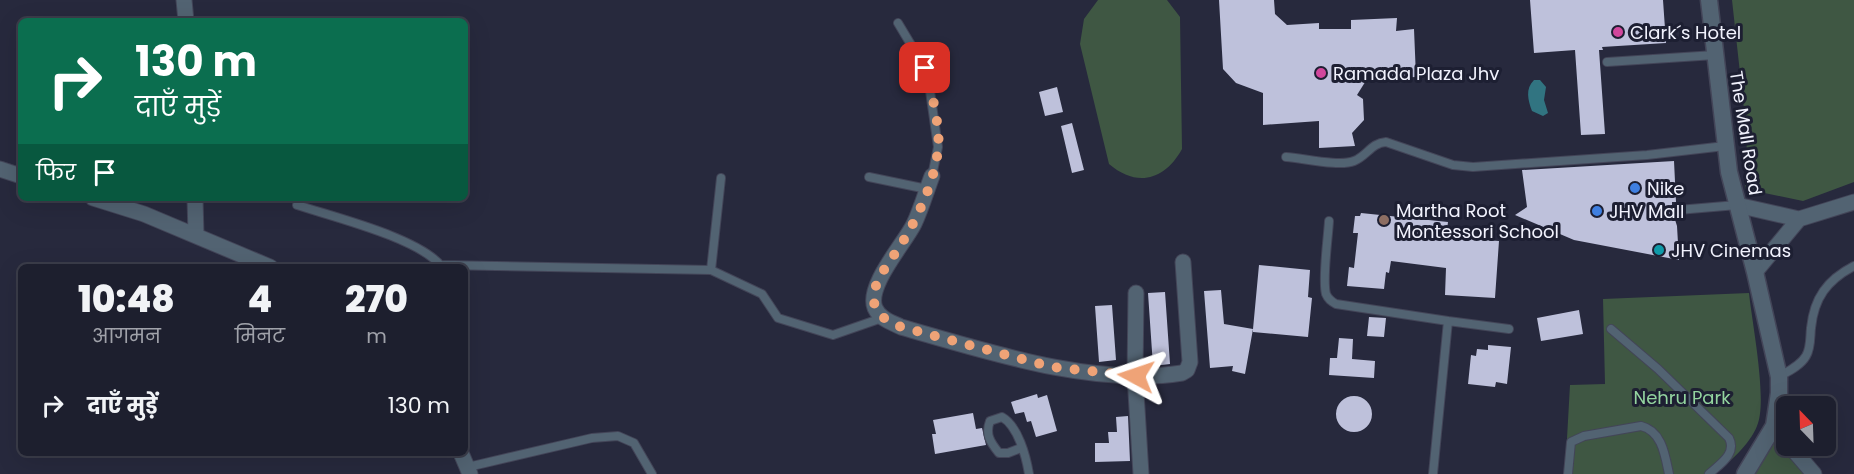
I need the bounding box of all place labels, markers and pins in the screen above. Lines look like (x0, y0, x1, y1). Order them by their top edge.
place label: Clark´s Hotel (1630, 20, 1741, 45)
marker: Clark´s Hotel (1611, 25, 1625, 39)
pin (899, 42, 950, 93)
place label: Ramada Plaza Jhv (1333, 61, 1499, 86)
marker: Ramada Plaza Jhv (1314, 66, 1328, 80)
place label: Nike (1647, 176, 1685, 201)
marker: Nike (1628, 181, 1642, 195)
place label: Martha Root Montessori School (1396, 198, 1559, 244)
place label: JHV Mall (1609, 199, 1685, 224)
marker: JHV Mall (1590, 204, 1604, 218)
marker: Martha Root Montessori School (1377, 213, 1391, 227)
place label: JHV Cinemas (1671, 238, 1791, 263)
marker: JHV Cinemas (1652, 243, 1666, 257)

